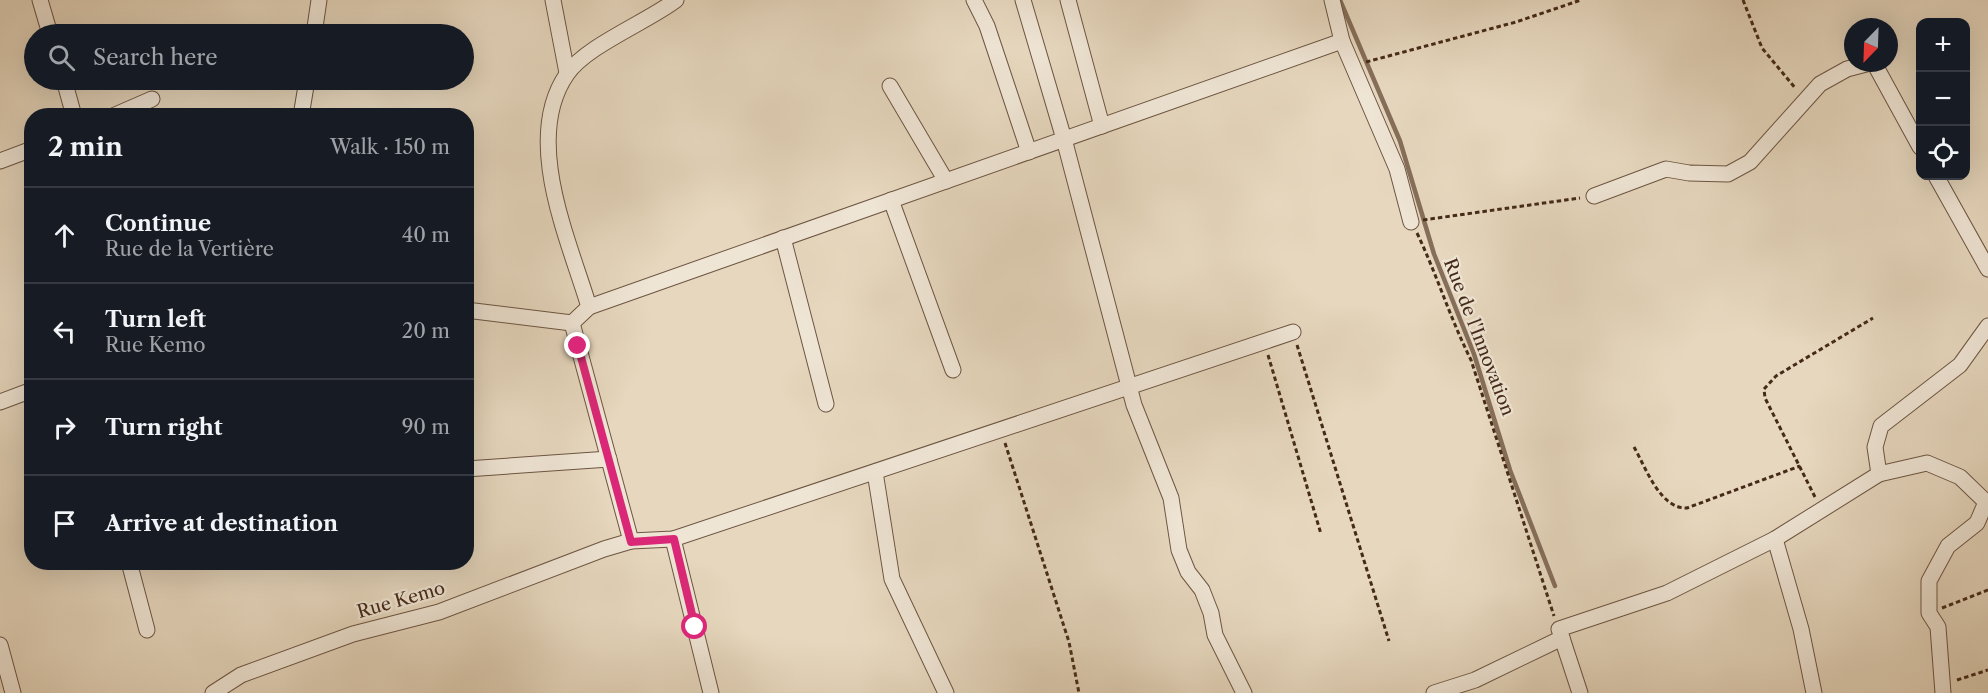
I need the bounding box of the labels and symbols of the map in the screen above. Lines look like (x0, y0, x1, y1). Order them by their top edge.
north arrow (1844, 18, 1898, 72)
street label: Rue de l'Innovation (1439, 255, 1519, 419)
route end (564, 332, 590, 358)
street label: Rue Kemo (354, 577, 448, 623)
route start (681, 613, 707, 639)

